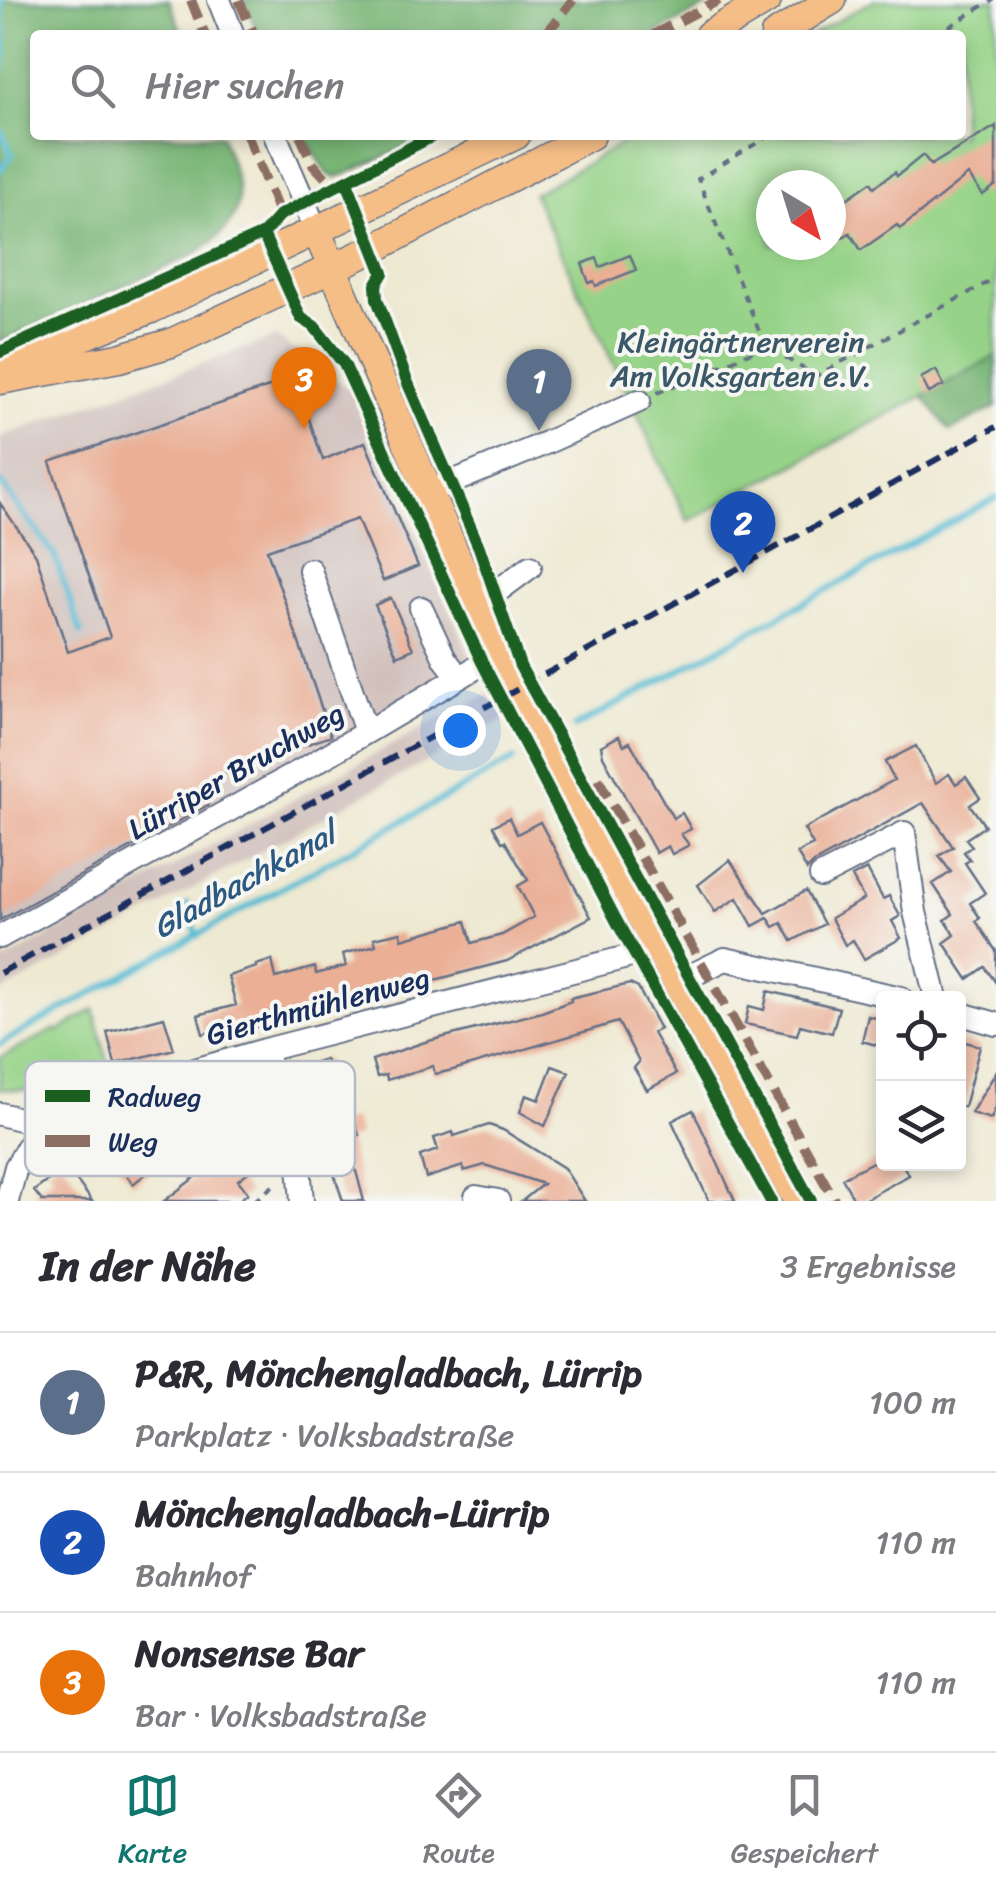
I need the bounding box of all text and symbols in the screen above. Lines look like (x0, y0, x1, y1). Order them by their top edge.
search box (30, 30, 966, 140)
text: Hier suchen (145, 52, 344, 119)
icon: search (65, 58, 120, 113)
north arrow (756, 170, 846, 260)
park label: Kleingärtnerverein Am Volksgarten e.V. (609, 315, 872, 403)
pin: 3 (272, 346, 336, 429)
pin: 1 (506, 348, 572, 431)
pin: 2 (710, 490, 776, 573)
street label: Lürriper Bruchweg (117, 687, 355, 855)
your location (435, 705, 486, 756)
water label: Gladbachkanal (141, 803, 353, 955)
street label: Gierthmühlenweg (200, 950, 436, 1062)
map controls (876, 991, 966, 1171)
button: locate (876, 991, 966, 1081)
legend (25, 1061, 355, 1176)
text: Radweg (108, 1072, 202, 1121)
button: layers (876, 1081, 966, 1171)
text: Weg (108, 1117, 158, 1166)
text: In der Nähe (40, 1229, 256, 1303)
text: 3 Ergebnisse (780, 1238, 956, 1295)
text: P&R, Mönchengladbach, Lürrip (135, 1340, 642, 1407)
text: 1 (66, 1374, 79, 1431)
text: 100 m (869, 1374, 956, 1431)
text: Parkplatz · Volksbadstraße (135, 1407, 514, 1464)
text: Mönchengladbach-Lürrip (135, 1480, 549, 1547)
text: 2 (63, 1514, 82, 1571)
text: 110 m (875, 1514, 956, 1571)
text: Bahnhof (135, 1547, 252, 1604)
text: Nonsense Bar (135, 1620, 363, 1687)
text: 3 (64, 1654, 81, 1711)
text: 110 m (875, 1654, 956, 1711)
text: Bar · Volksbadstraße (135, 1687, 427, 1744)
tab: Karte (118, 1768, 187, 1877)
tab: Route (423, 1768, 495, 1877)
tab: Gespeichert (731, 1768, 878, 1877)

